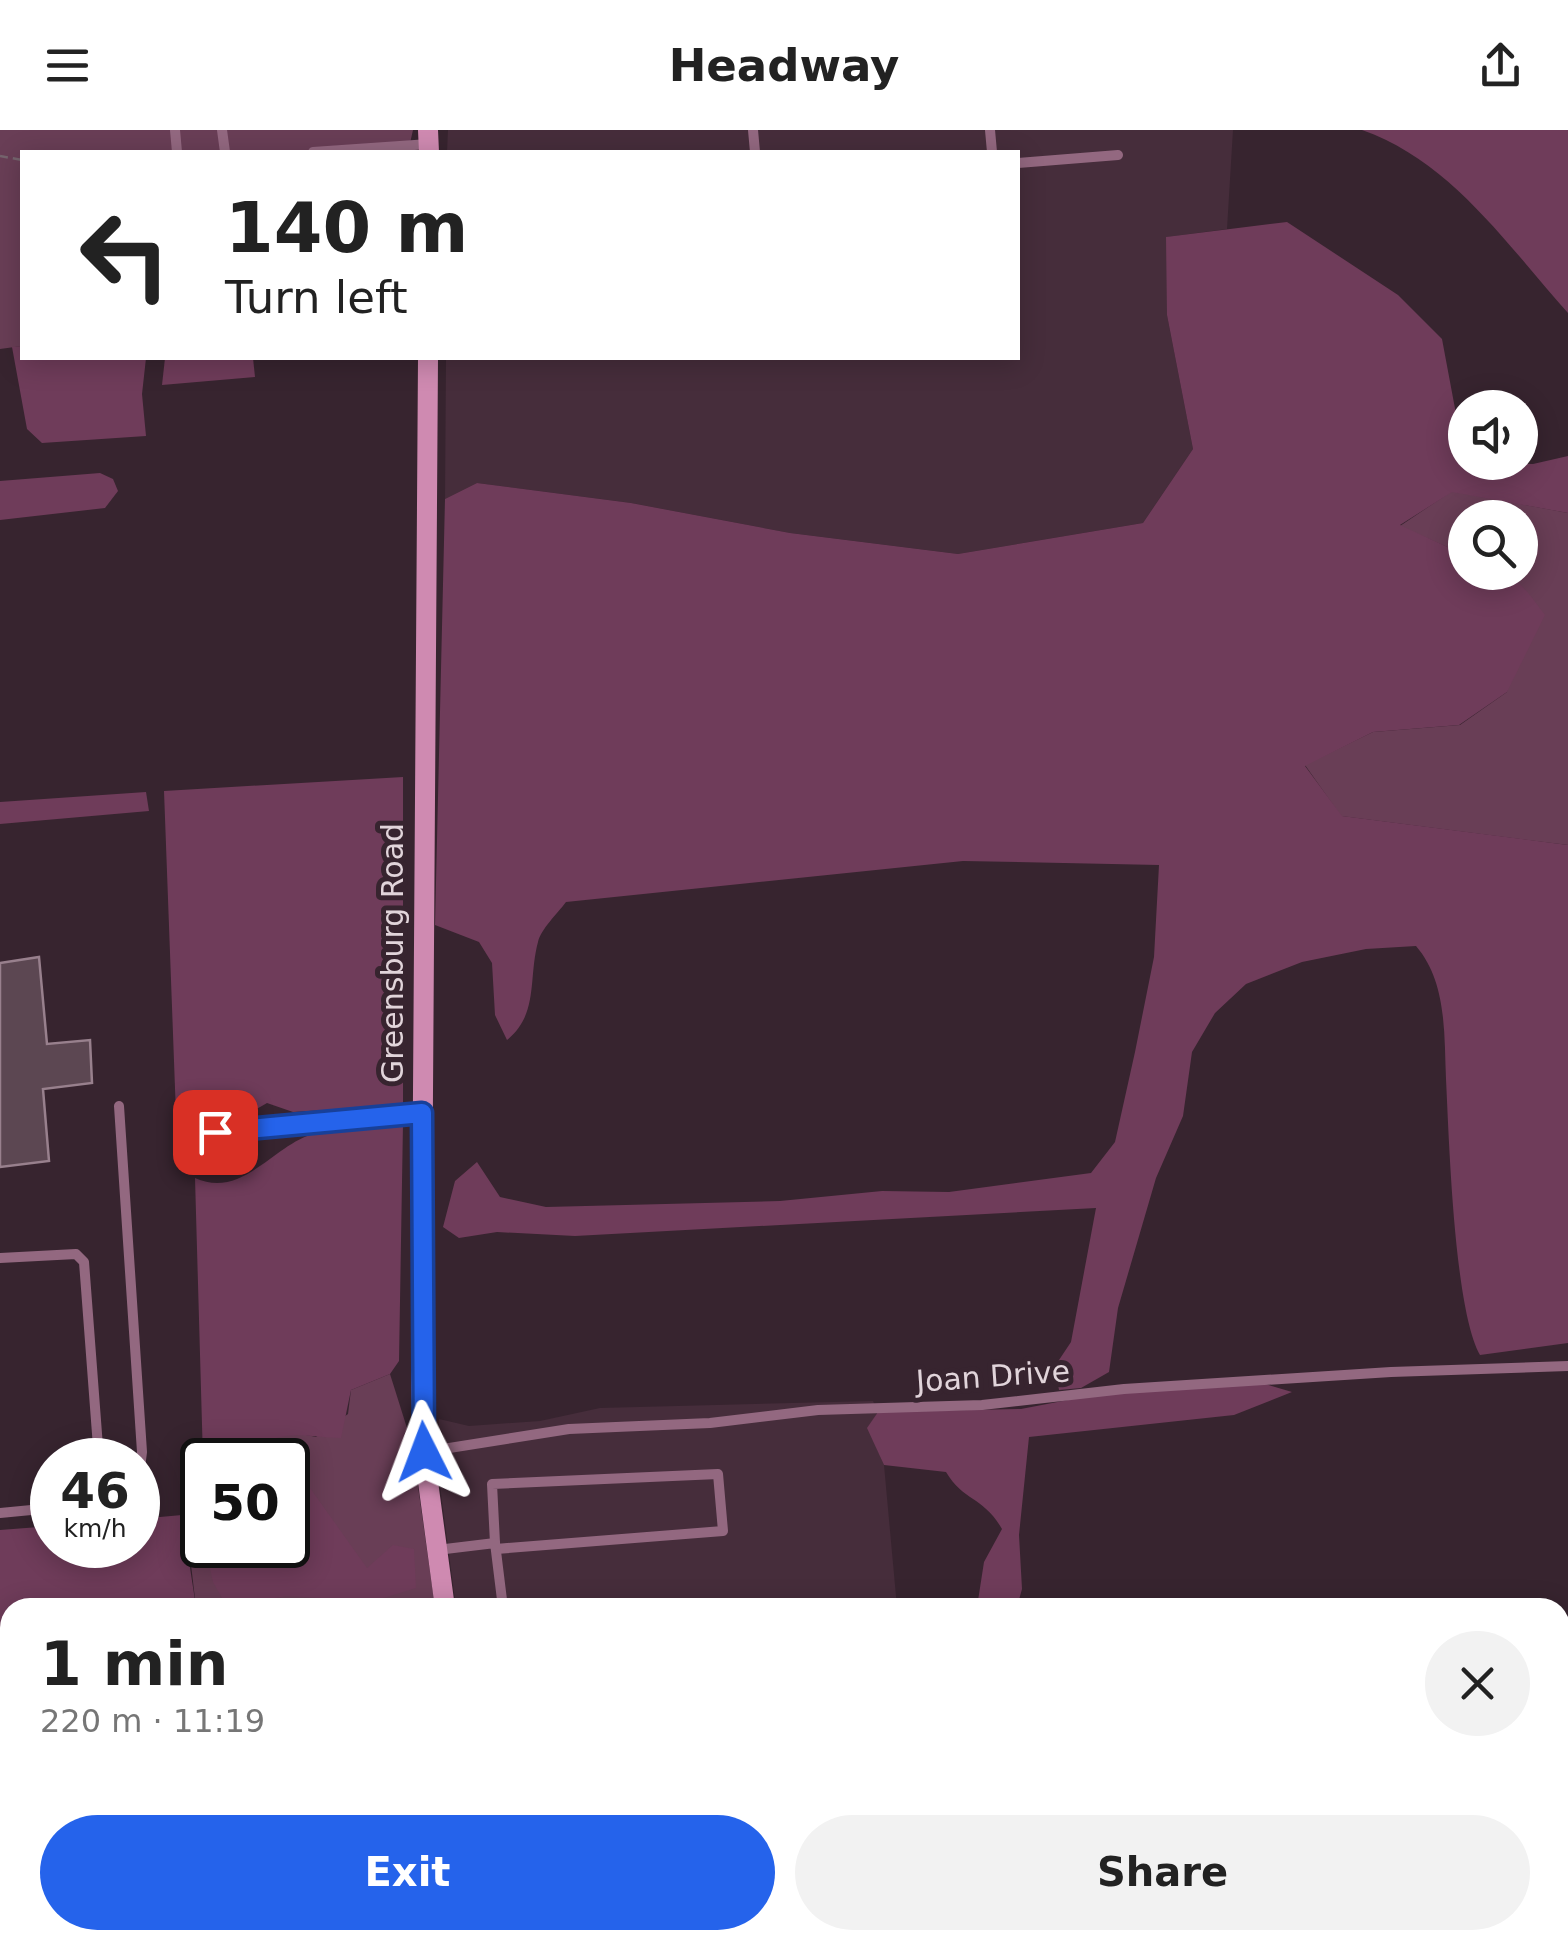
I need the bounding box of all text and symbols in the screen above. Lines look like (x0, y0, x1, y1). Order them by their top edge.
icon: menu (40, 38, 95, 93)
icon: share (1473, 38, 1528, 93)
text: Headway (669, 39, 899, 92)
text: 140 m (225, 187, 468, 269)
icon: left (60, 190, 190, 320)
text: Turn left (225, 271, 408, 324)
map controls (1448, 390, 1538, 590)
button: sound (1448, 390, 1538, 480)
button: search (1448, 500, 1538, 590)
street label: Greensburg Road (375, 823, 410, 1083)
pin (173, 1090, 258, 1175)
icon: arrive (188, 1105, 243, 1160)
street label: Joan Drive (913, 1353, 1071, 1399)
position arrow (372, 1400, 476, 1504)
speed limit sign: 50 (180, 1438, 310, 1568)
text: 46 (60, 1462, 130, 1520)
text: km/h (63, 1514, 127, 1543)
text: 1 min (40, 1629, 228, 1699)
button: close (1425, 1631, 1530, 1736)
text: 220 m · 11:19 (40, 1702, 265, 1740)
button: Exit (40, 1815, 775, 1930)
button: Share (795, 1815, 1530, 1930)

